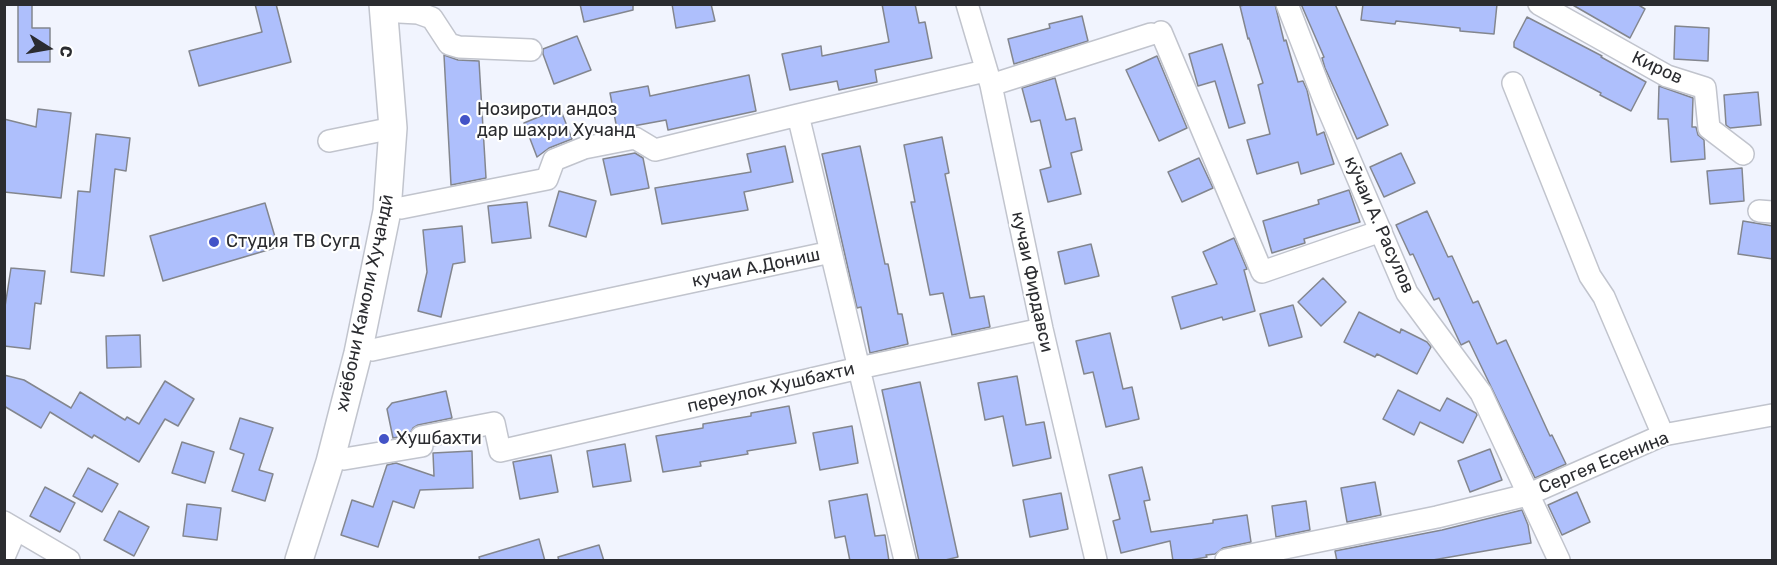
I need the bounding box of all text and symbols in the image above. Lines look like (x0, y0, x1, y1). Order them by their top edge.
north arrow (18, 18, 78, 78)
text: С (56, 44, 77, 59)
street label: Киров (1628, 47, 1686, 89)
place label: Нозироти андоз дар шахри Хучанд (477, 99, 636, 142)
marker: Нозироти андоз дар шахри Хучанд (458, 113, 472, 127)
street label: кӯчаи А. Расулов (1339, 153, 1419, 297)
street label: хиёбони Камоли Хуҷандӣ (331, 192, 399, 414)
street label: кучаи Фирдавси (1007, 210, 1057, 354)
place label: Студия ТВ Сугд (226, 231, 360, 253)
marker: Студия ТВ Сугд (207, 235, 221, 249)
street label: кучаи А.Дониш (690, 244, 822, 292)
street label: переулок Хушбахти (685, 358, 857, 418)
street label: Сергея Есенина (1536, 427, 1672, 499)
place label: Хушбахти (396, 428, 482, 450)
marker: Хушбахти (377, 432, 391, 446)

